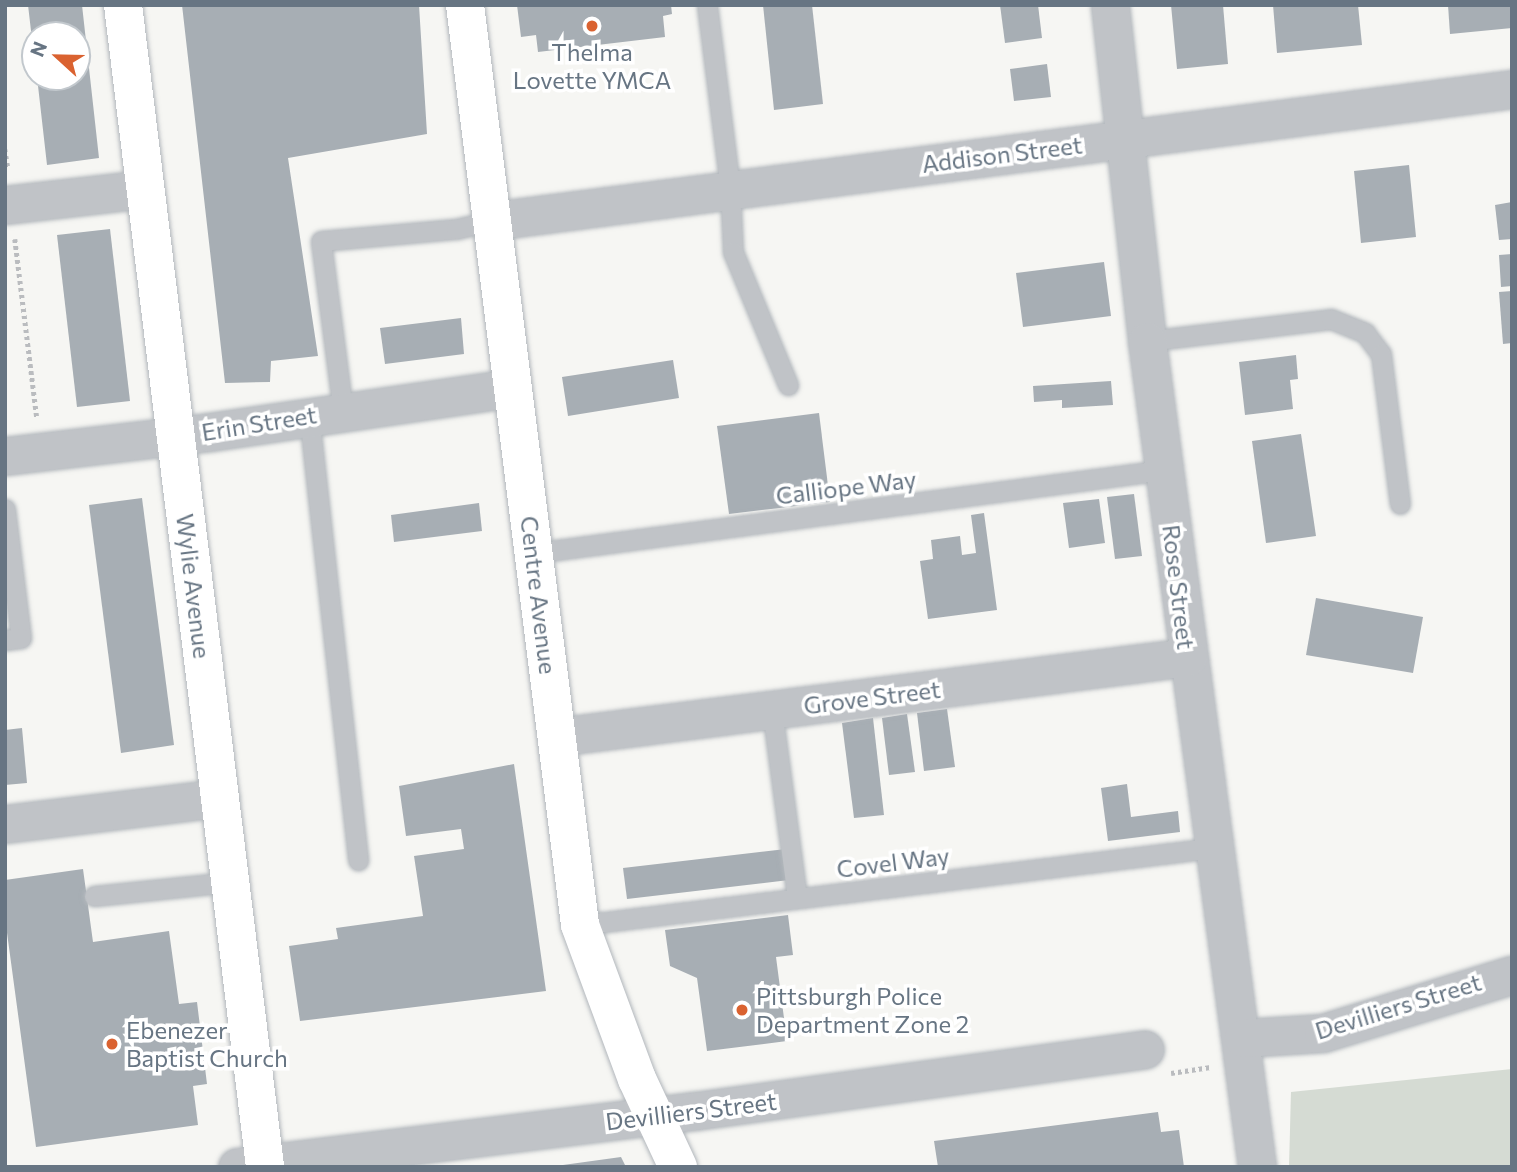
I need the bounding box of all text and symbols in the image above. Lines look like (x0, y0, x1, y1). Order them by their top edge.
marker: Thelma Lovette YMCA (584, 18, 600, 34)
north arrow (21, 21, 91, 91)
text: N (25, 38, 51, 60)
place label: Thelma Lovette YMCA (513, 38, 671, 94)
street label: Addison Street (920, 130, 1084, 178)
street label: Erin Street (199, 400, 319, 446)
street label: Calliope Way (774, 464, 918, 510)
street label: Wylie Avenue (171, 512, 217, 660)
street label: Centre Avenue (515, 514, 563, 676)
street label: Rose Street (1157, 523, 1201, 651)
street label: Grove Street (802, 674, 942, 720)
street label: Covel Way (835, 841, 951, 883)
street label: Devilliers Street (1312, 967, 1484, 1045)
place label: Pittsburgh Police Department Zone 2 (756, 982, 969, 1038)
marker: Pittsburgh Police Department Zone 2 (734, 1002, 750, 1018)
place label: Ebenezer Baptist Church (126, 1016, 288, 1072)
marker: Ebenezer Baptist Church (104, 1036, 120, 1052)
street label: Devilliers Street (604, 1086, 778, 1136)

